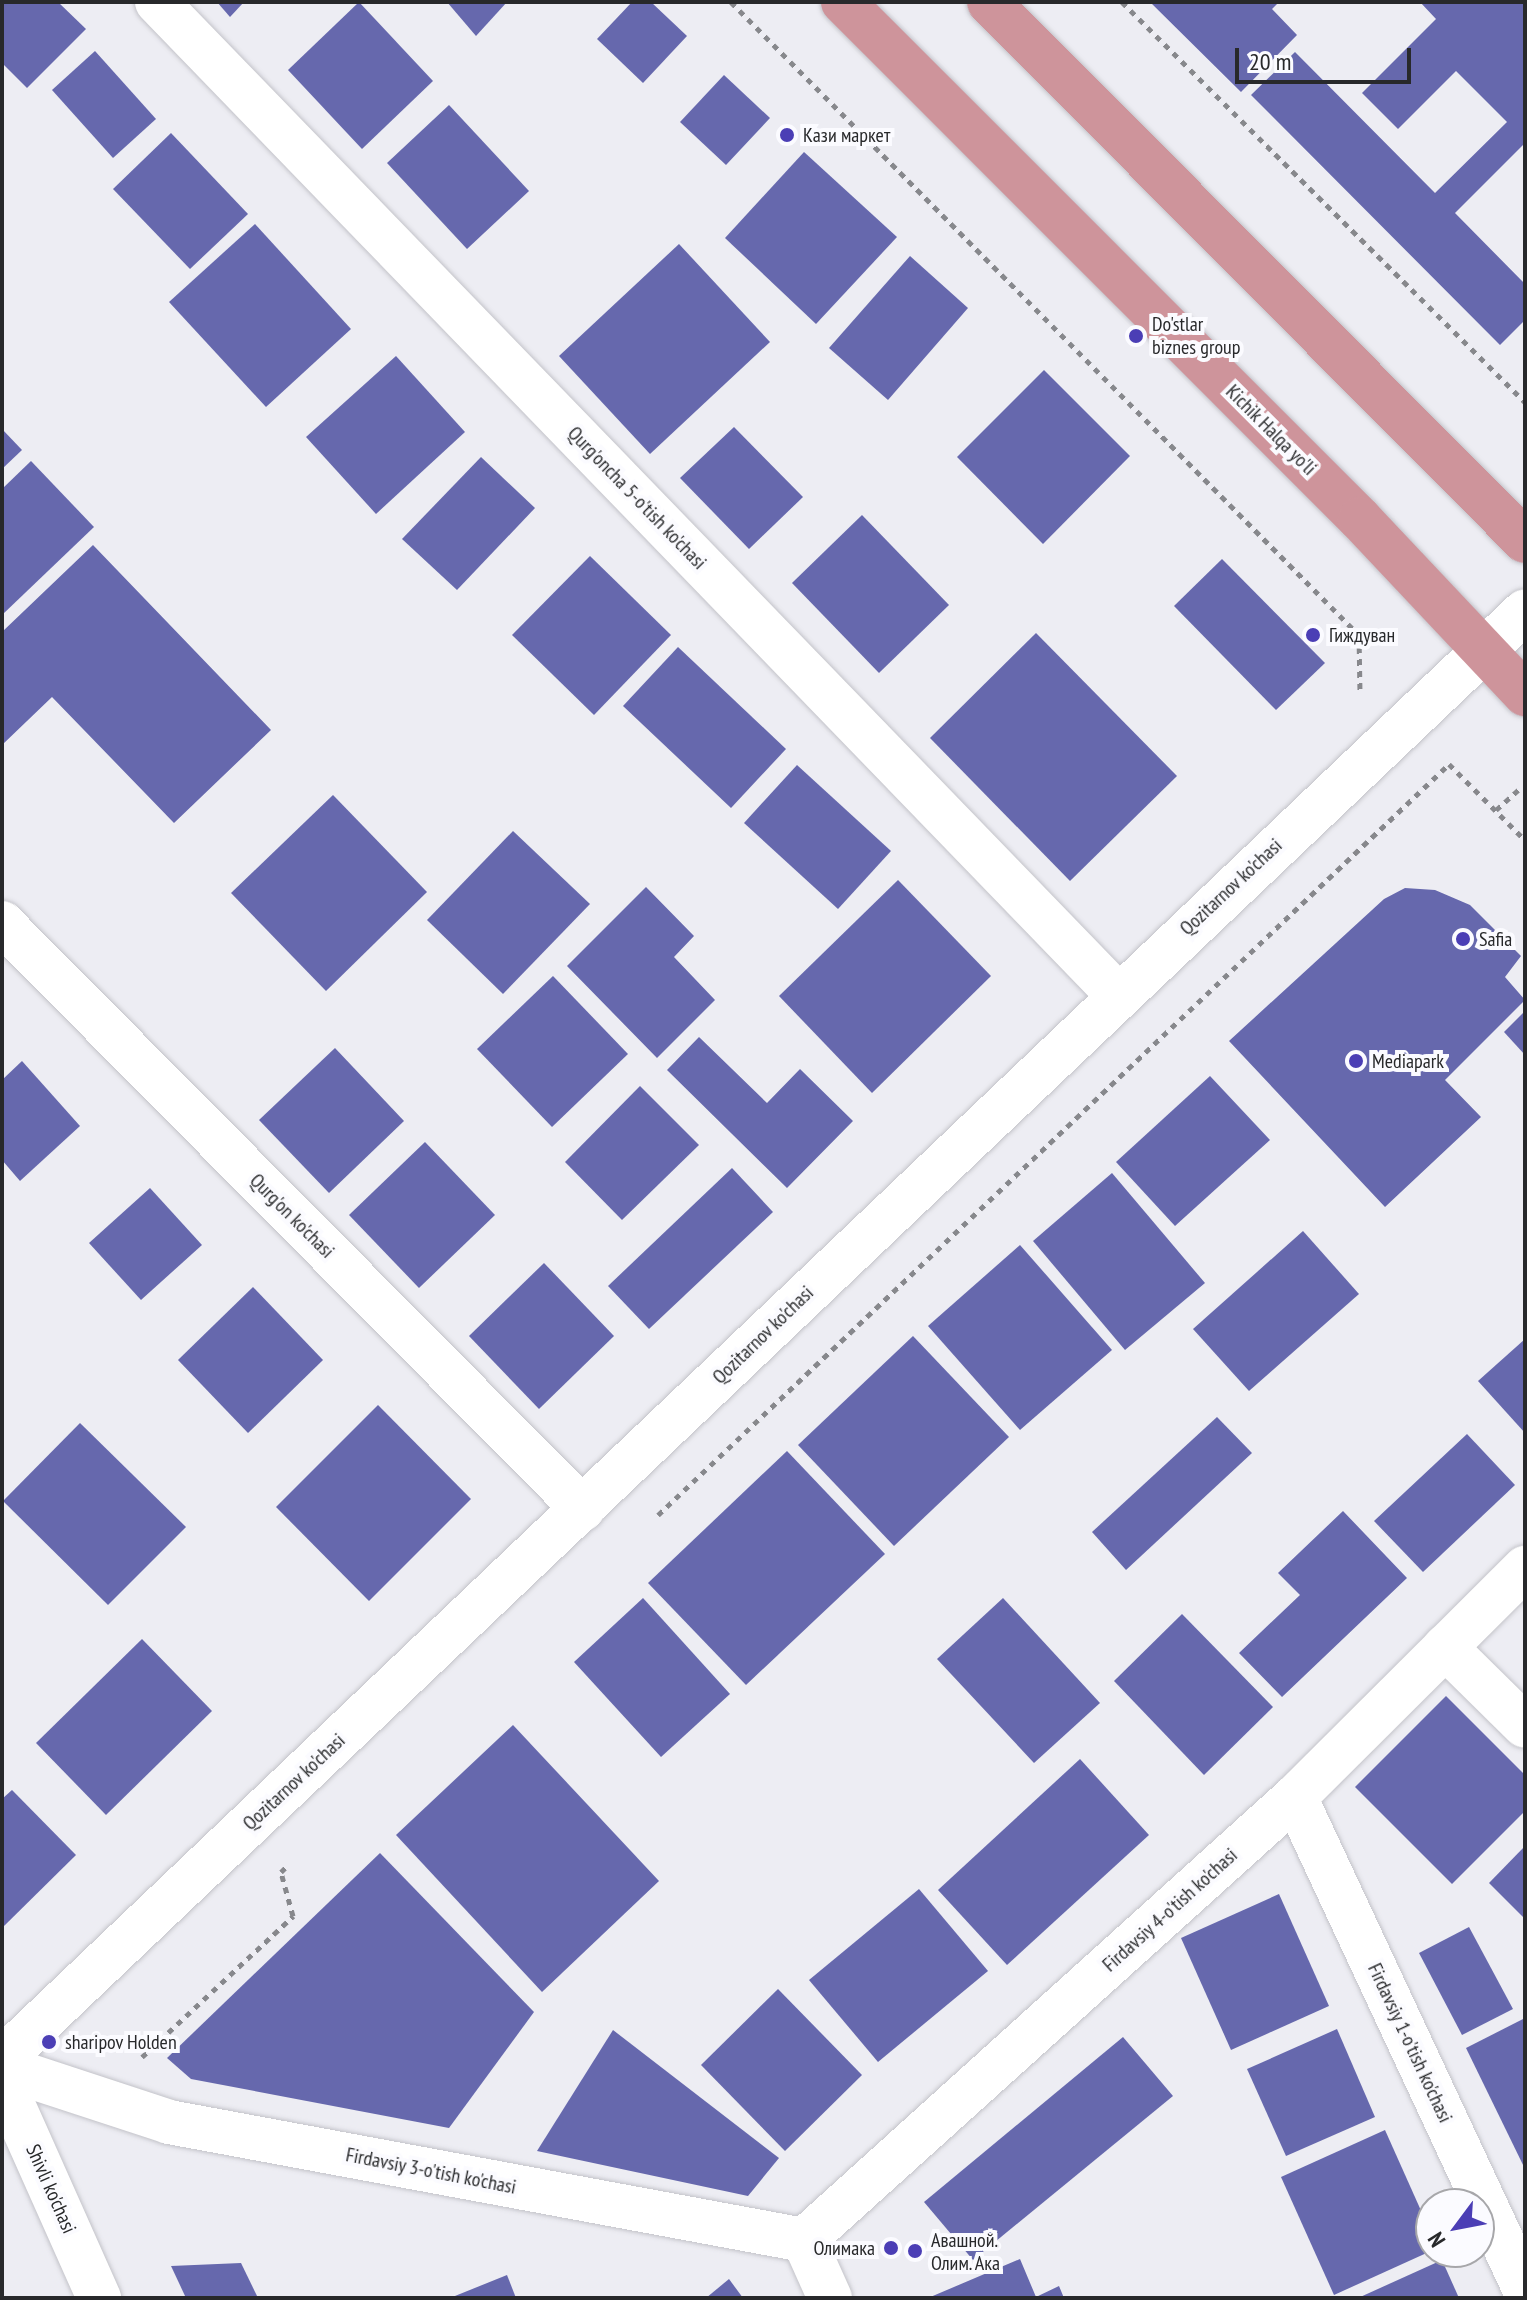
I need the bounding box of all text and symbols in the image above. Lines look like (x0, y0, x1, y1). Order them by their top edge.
scale bar (1239, 32, 1415, 82)
text: 20 m (1249, 46, 1291, 77)
place label: Кази маркет (803, 123, 890, 147)
marker: Кази маркет (778, 126, 796, 144)
place label: Do'stlar biznes group (1152, 312, 1240, 359)
marker: Do'stlar biznes group (1127, 327, 1145, 345)
street label: Kichik Halqa yo'li (1221, 380, 1321, 480)
street label: Qurg'oncha 5-o'tish ko'chasi (563, 422, 711, 574)
place label: Гиждуван (1329, 623, 1395, 647)
marker: Гиждуван (1304, 626, 1322, 644)
street label: Qozitarnov ko'chasi (1175, 833, 1287, 941)
place label: Safia (1479, 927, 1512, 951)
marker: Safia (1454, 930, 1472, 948)
place label: Mediapark (1372, 1049, 1444, 1073)
marker: Mediapark (1347, 1052, 1365, 1070)
street label: Qurg'on ko'chasi (245, 1169, 339, 1263)
street label: Qozitarnov ko'chasi (707, 1281, 819, 1389)
street label: Qozitarnov ko'chasi (238, 1728, 350, 1836)
street label: Firdavsiy 4-o'tish ko'chasi (1098, 1843, 1242, 1977)
street label: Firdavsiy 1-o'tish ko'chasi (1362, 1959, 1458, 2127)
place label: sharipov Holden (65, 2030, 177, 2054)
marker: sharipov Holden (40, 2033, 58, 2051)
street label: Shivli ko'chasi (21, 2141, 81, 2237)
street label: Firdavsiy 3-o'tish ko'chasi (344, 2143, 518, 2199)
north arrow (1415, 2188, 1495, 2268)
text: N (1421, 2227, 1451, 2252)
place label: Авашной. Олим. Ака (931, 2228, 1002, 2275)
place label: Олимака (813, 2236, 875, 2260)
marker: Олимака (882, 2239, 900, 2257)
marker: Авашной. Олим. Ака (906, 2242, 924, 2260)

